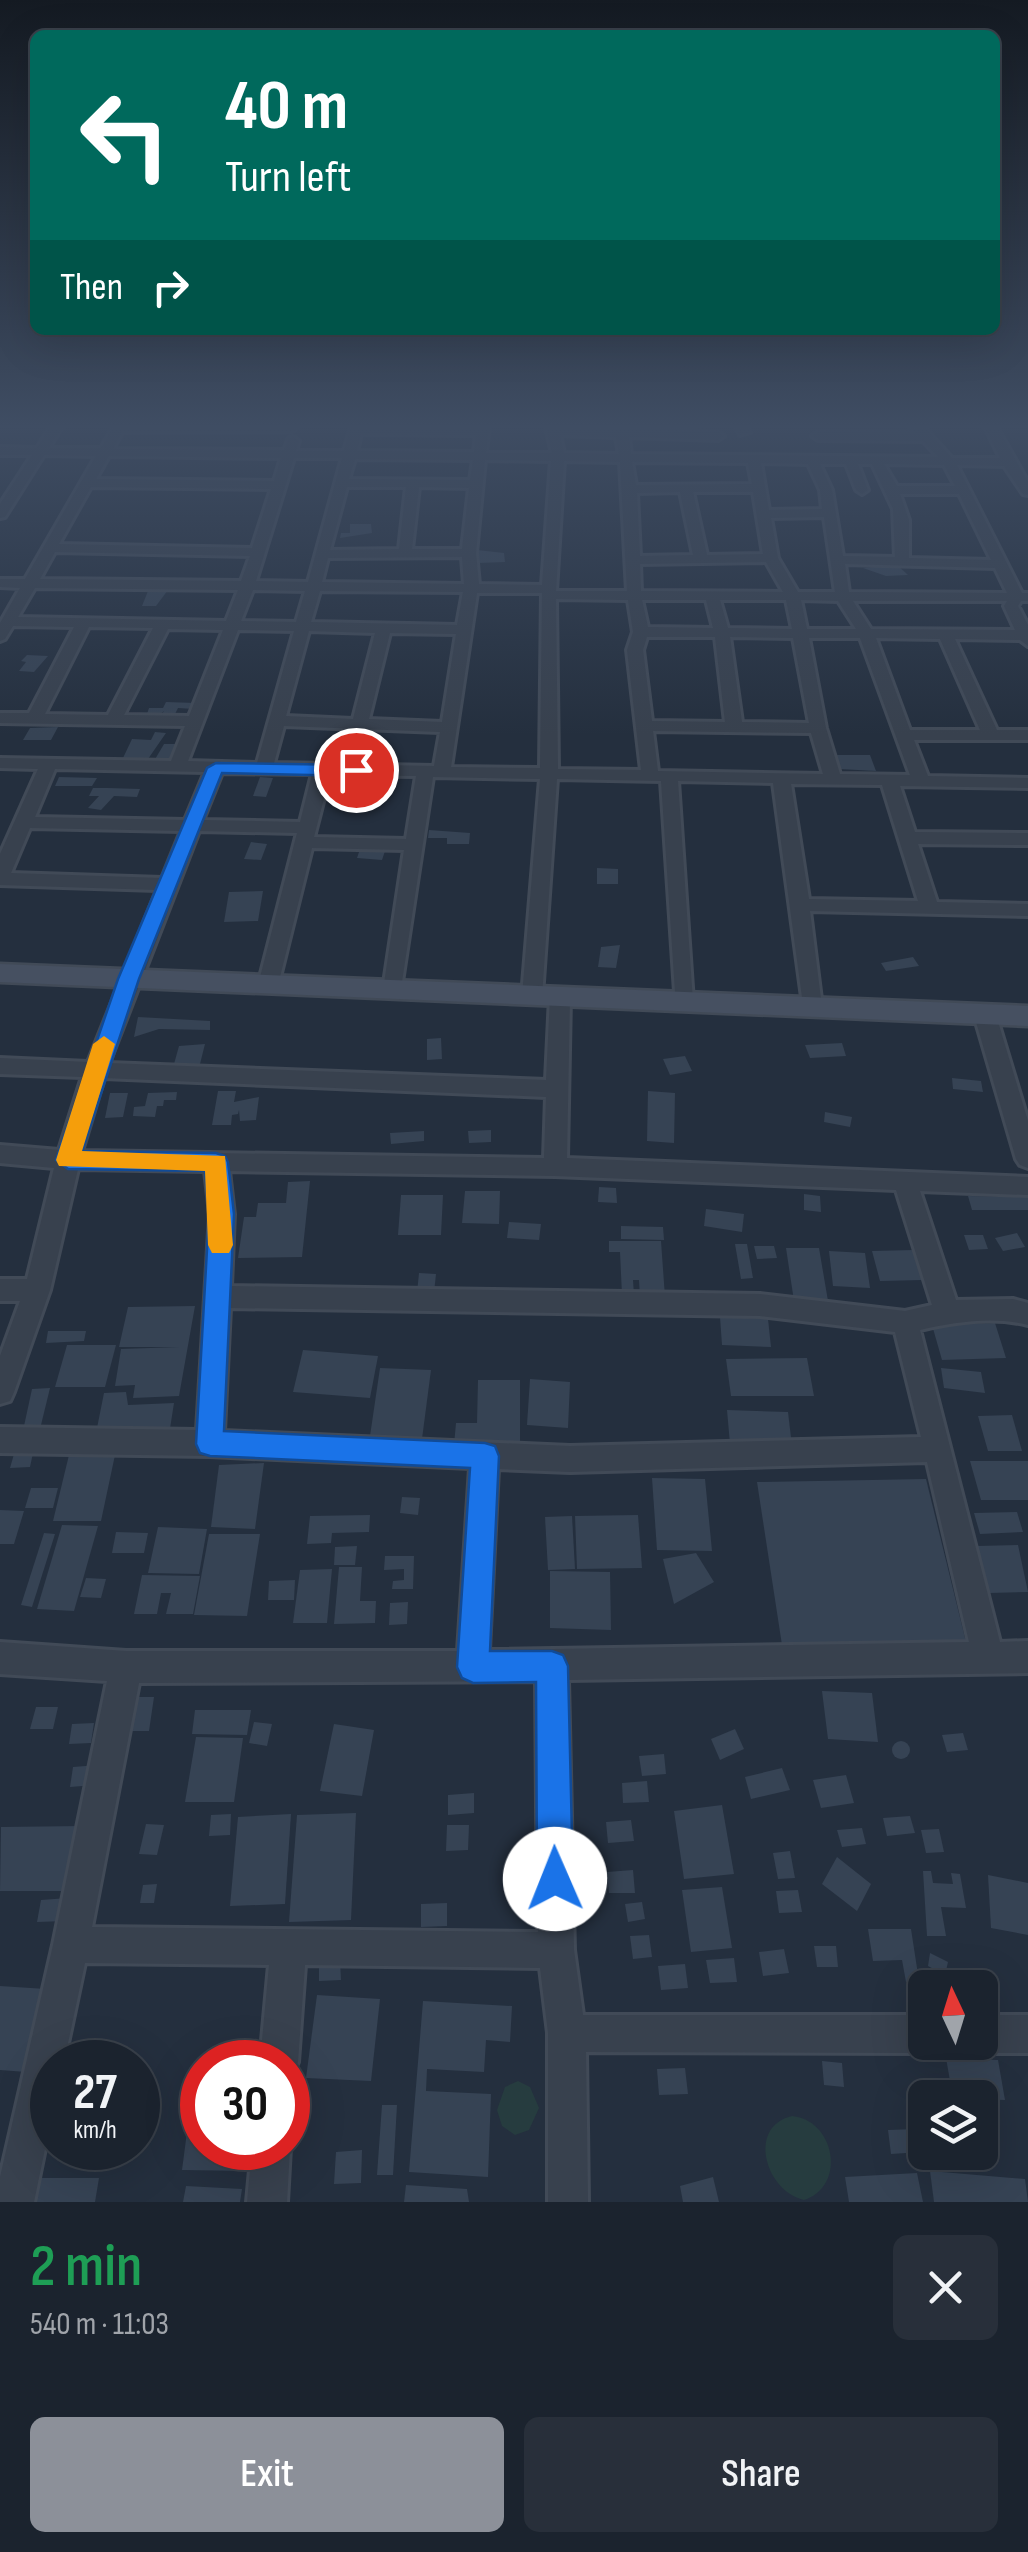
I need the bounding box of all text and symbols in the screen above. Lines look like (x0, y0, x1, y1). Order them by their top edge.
text: 40 m (225, 65, 348, 149)
icon: left (60, 70, 190, 200)
text: Turn left (225, 150, 351, 205)
icon: right (143, 260, 198, 315)
text: Then (60, 265, 123, 310)
pin (314, 728, 399, 813)
icon: arrive (329, 743, 384, 798)
position arrow (503, 1827, 607, 1931)
north arrow (908, 1970, 998, 2060)
map controls (908, 1970, 998, 2170)
speed limit sign: 30 (180, 2040, 310, 2170)
text: 27 (73, 2063, 117, 2123)
button: layers (908, 2080, 998, 2170)
text: km/h (73, 2115, 117, 2146)
text: 2 min (30, 2231, 142, 2303)
button: close (893, 2235, 998, 2340)
text: 540 m · 11:03 (30, 2305, 169, 2344)
button: Exit (30, 2417, 504, 2532)
button: Share (524, 2417, 998, 2532)

